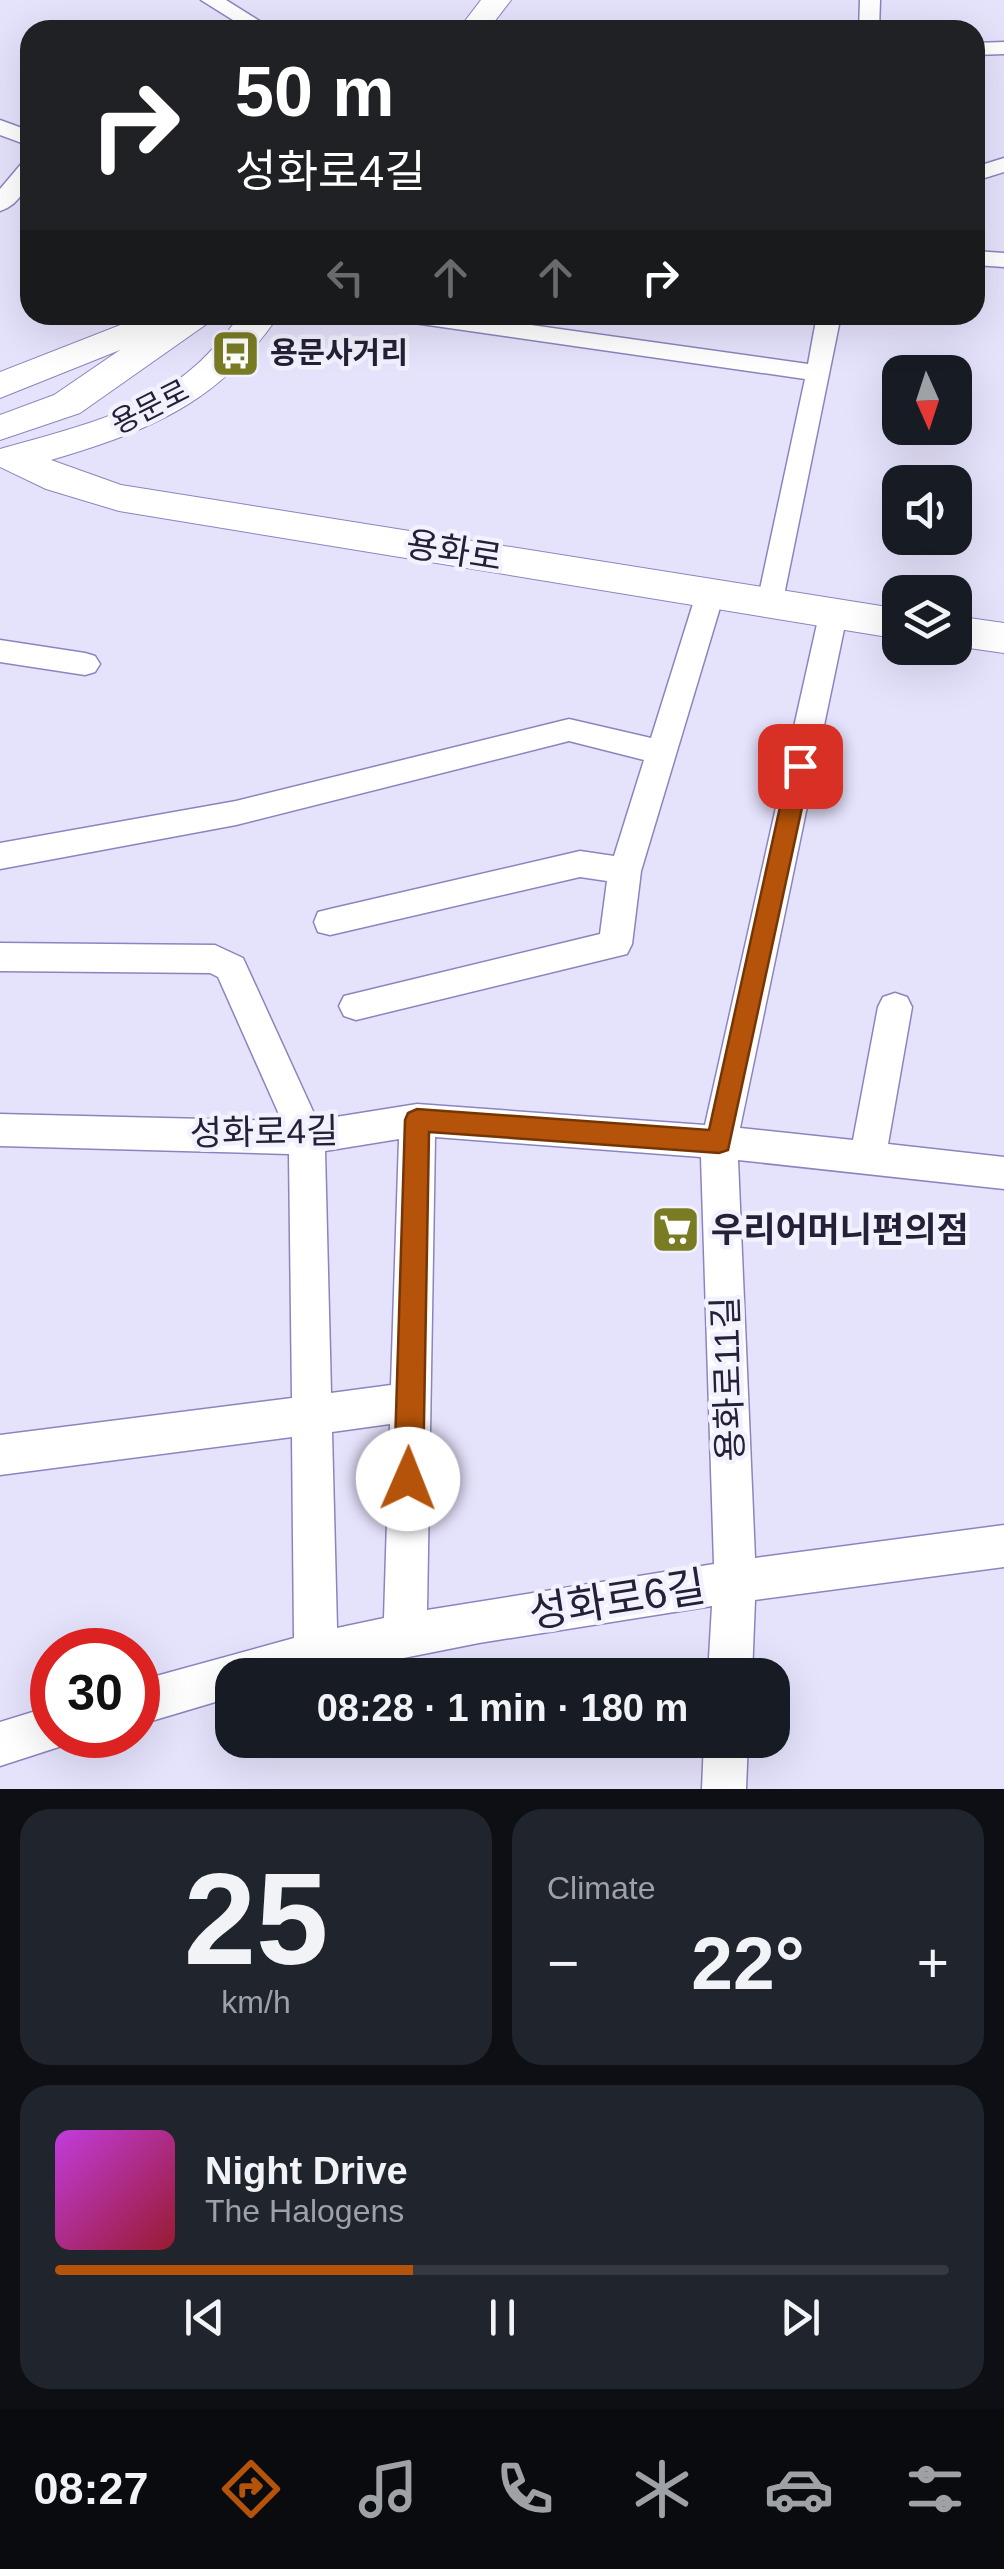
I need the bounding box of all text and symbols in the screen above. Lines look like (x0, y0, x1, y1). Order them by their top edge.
text: 50 m (235, 53, 395, 131)
icon: right (70, 60, 200, 190)
text: 성화로4길 (235, 146, 426, 197)
icon: left (318, 250, 373, 305)
icon: ahead (423, 250, 478, 305)
icon: ahead (528, 250, 583, 305)
icon: right (633, 250, 688, 305)
bus stop icon: 용문사거리 (209, 327, 261, 379)
place label: 용문사거리 (270, 336, 408, 369)
north arrow (882, 355, 972, 445)
map controls (882, 355, 972, 665)
street label: 용문로 (105, 373, 194, 440)
button: sound (882, 465, 972, 555)
street label: 용화로 (403, 524, 505, 577)
button: layers (882, 575, 972, 665)
pin (758, 724, 843, 809)
icon: arrive (773, 739, 828, 794)
street label: 성화로4길 (190, 1111, 338, 1152)
supermarket icon: 우리어머니편의점 (650, 1204, 702, 1256)
place label: 우리어머니편의점 (711, 1210, 969, 1249)
street label: 용화로11길 (705, 1296, 750, 1462)
position arrow (356, 1427, 460, 1531)
street label: 성화로6길 (526, 1562, 709, 1637)
speed limit sign: 30 (30, 1628, 160, 1758)
text: 08:28 · 1 min · 180 m (317, 1687, 688, 1729)
text: 25 (184, 1846, 328, 1992)
text: Climate (547, 1870, 655, 1906)
text: 22° (691, 1921, 805, 2005)
text: − (547, 1932, 579, 1994)
text: + (917, 1932, 949, 1994)
text: km/h (221, 1984, 291, 2020)
text: Night Drive (205, 2150, 408, 2192)
text: The Halogens (205, 2193, 404, 2229)
icon: previous (177, 2290, 232, 2345)
icon: pause (475, 2290, 530, 2345)
icon: next (773, 2290, 828, 2345)
icon: directions (216, 2454, 286, 2524)
icon: music (353, 2454, 423, 2524)
icon: phone (490, 2454, 560, 2524)
icon: climate (627, 2454, 697, 2524)
icon: car (764, 2454, 834, 2524)
icon: filters (900, 2454, 970, 2524)
text: 08:27 (33, 2463, 149, 2514)

